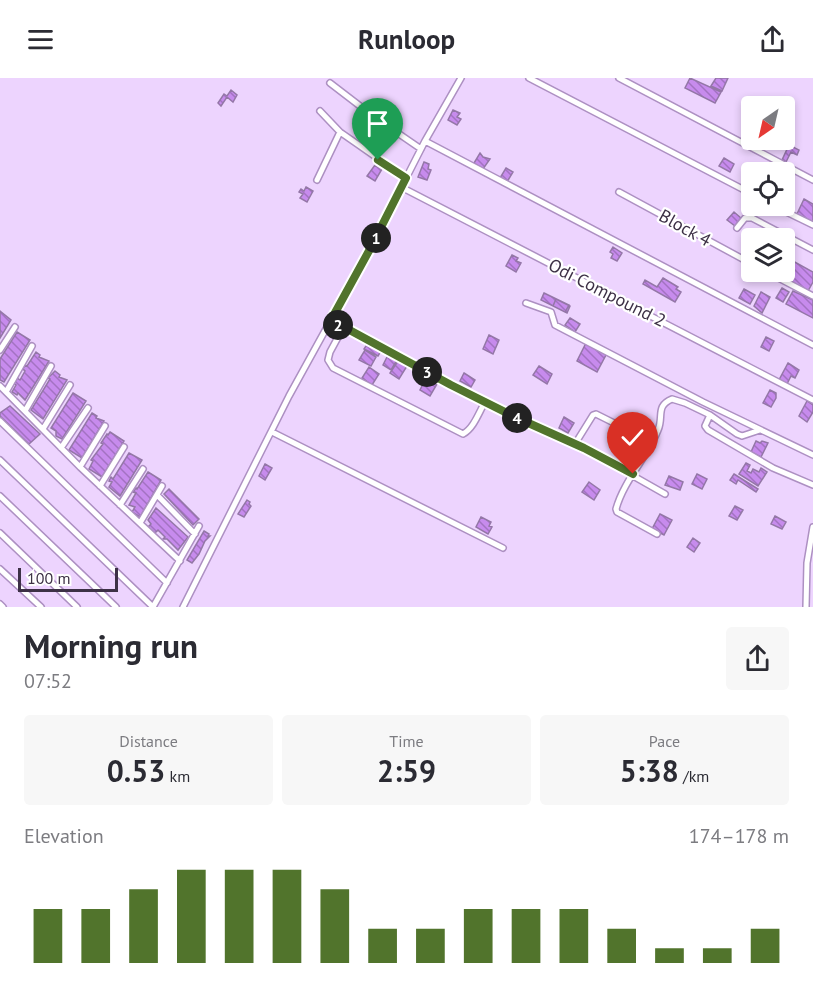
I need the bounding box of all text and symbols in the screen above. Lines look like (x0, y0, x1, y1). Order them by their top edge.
text: Runloop (358, 22, 455, 56)
icon: menu (24, 23, 57, 56)
icon: share (756, 23, 789, 56)
north arrow (741, 96, 795, 150)
map controls (741, 96, 795, 282)
pin (352, 98, 403, 160)
icon: arrive (361, 107, 394, 140)
button: locate (741, 162, 795, 216)
street label: Block 4 (655, 204, 716, 251)
pin: 1 (361, 223, 391, 253)
text: 1 (371, 228, 381, 248)
button: layers (741, 228, 795, 282)
street label: Odi Compound 2 (545, 253, 670, 332)
pin: 2 (323, 310, 353, 340)
text: 2 (333, 315, 343, 335)
pin: 3 (412, 357, 442, 387)
text: 3 (422, 362, 432, 382)
pin: 4 (502, 403, 532, 433)
text: 4 (512, 408, 522, 428)
pin (607, 412, 658, 474)
icon: check (616, 421, 649, 454)
scale bar (18, 565, 118, 592)
text: 100 m (27, 568, 70, 588)
text: Morning run (24, 624, 198, 667)
button: share (726, 627, 789, 690)
text: 07:52 (24, 668, 72, 694)
text: Distance (119, 731, 178, 751)
text: Time (389, 731, 424, 751)
text: Pace (649, 731, 680, 751)
text: 0.53 (107, 751, 165, 790)
text: 2:59 (377, 751, 436, 790)
text: 5:38 (620, 751, 679, 790)
text: km (165, 766, 190, 786)
text: /km (679, 766, 709, 786)
text: Elevation (24, 823, 104, 849)
text: 174–178 m (689, 823, 789, 849)

